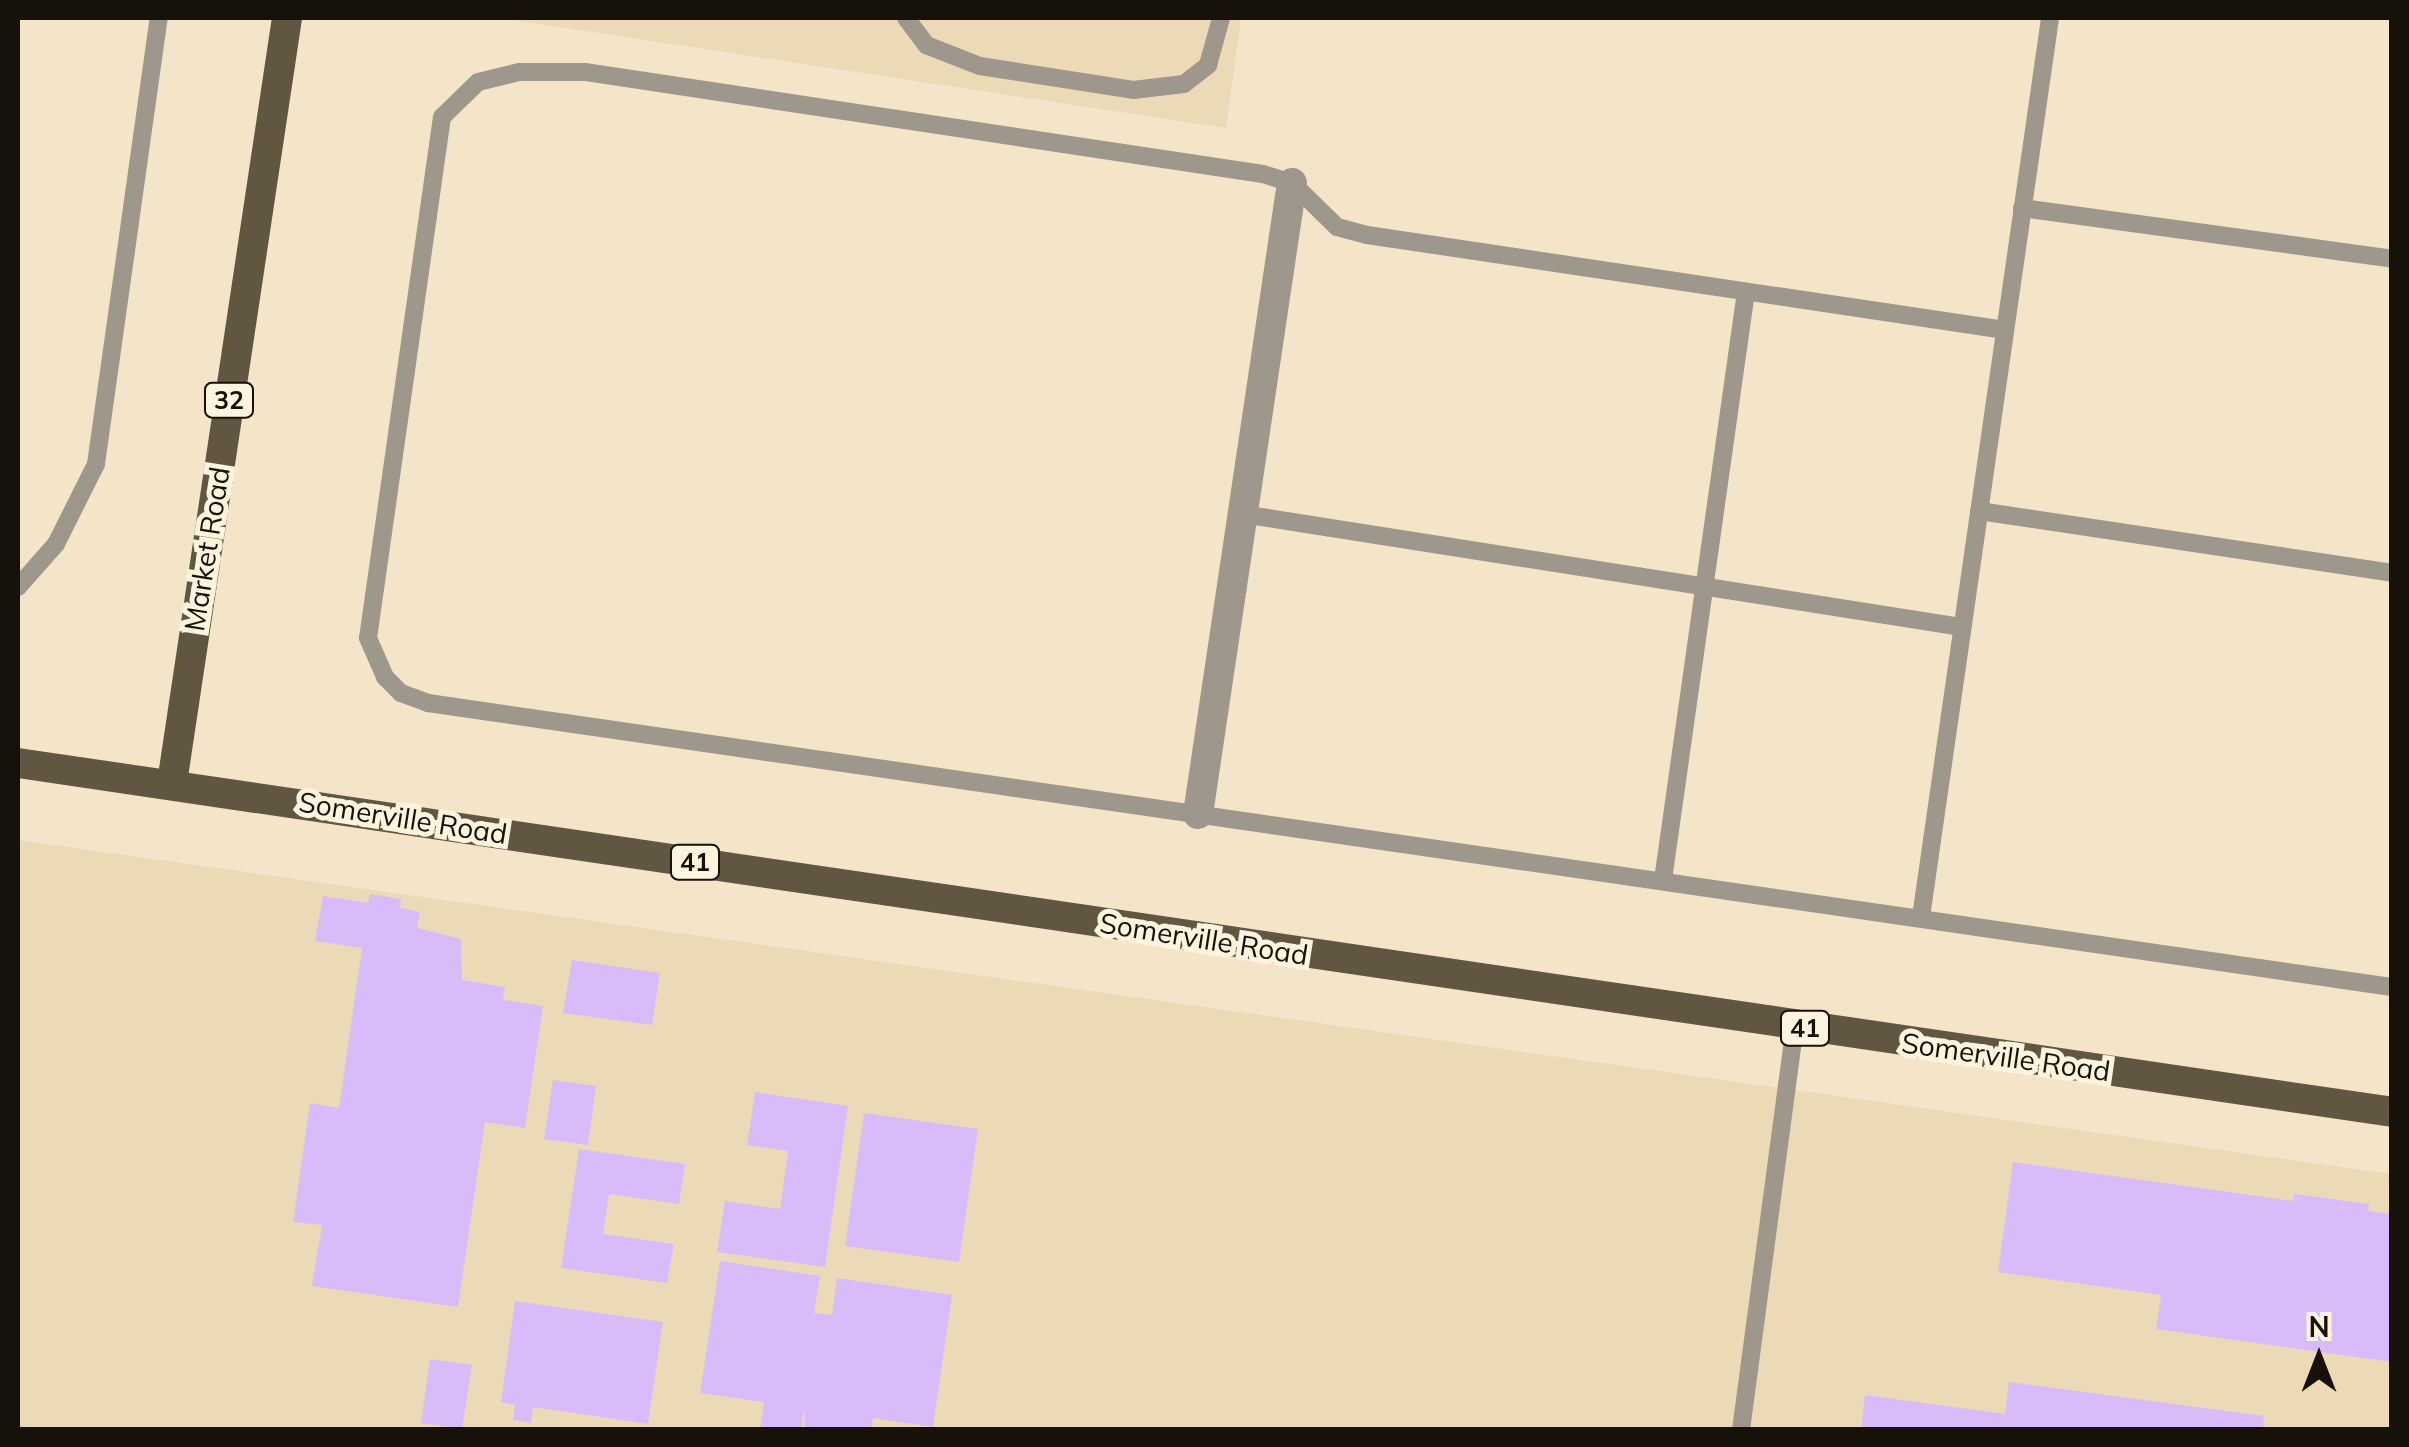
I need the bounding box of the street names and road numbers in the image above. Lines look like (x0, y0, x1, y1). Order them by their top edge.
road number: 32 (204, 380, 254, 420)
street label: Market Road (177, 464, 237, 634)
street label: Somerville Road (297, 785, 509, 851)
road number: 41 (670, 842, 720, 882)
street label: Somerville Road (1098, 906, 1310, 972)
road number: 41 (1780, 1008, 1830, 1048)
street label: Somerville Road (1900, 1026, 2112, 1088)

